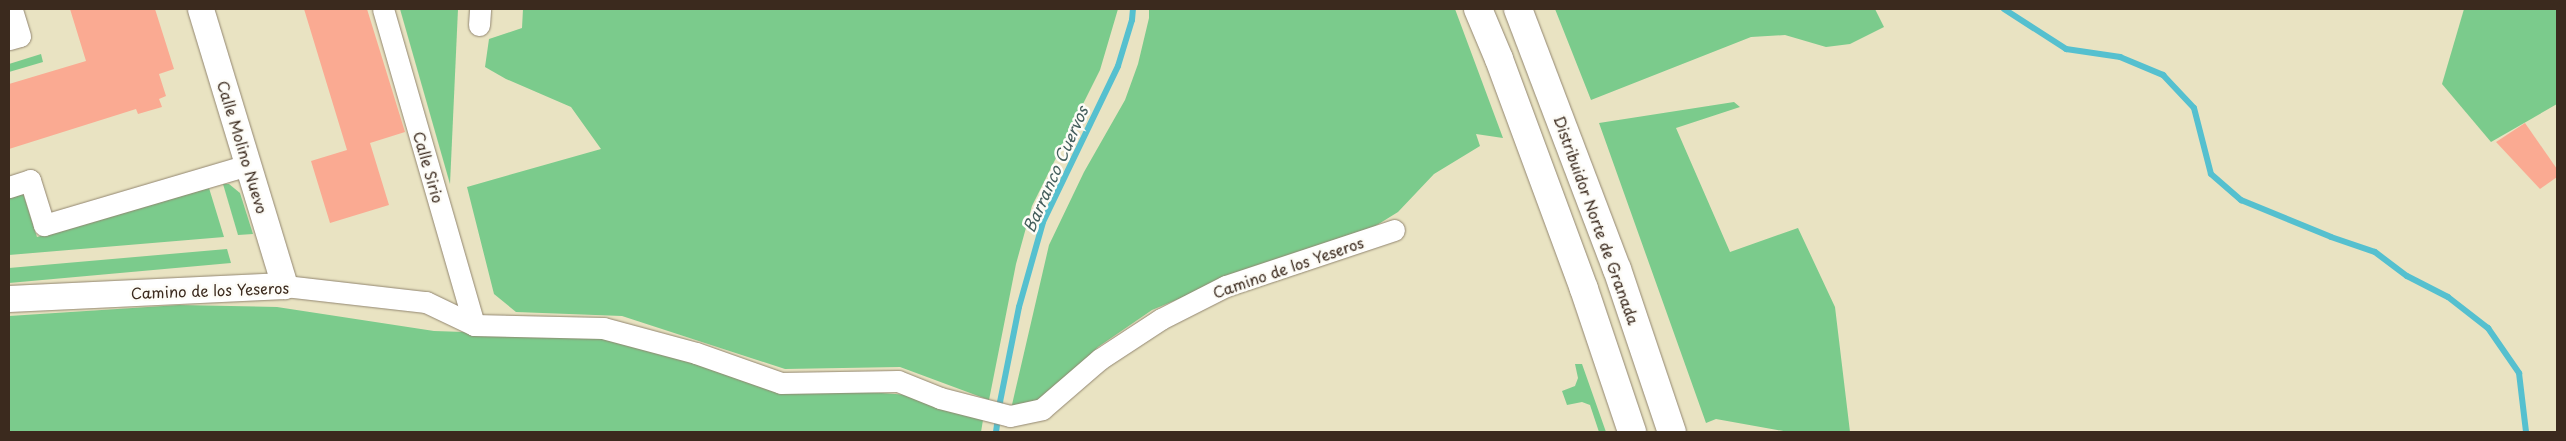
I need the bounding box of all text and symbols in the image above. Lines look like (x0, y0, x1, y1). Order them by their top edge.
street label: Calle Molino Nuevo (214, 78, 272, 216)
water label: Barranco Cuervos (1018, 103, 1092, 235)
street label: Distribuidor Norte de Granada (1551, 113, 1643, 327)
street label: Calle Sirio (410, 129, 448, 205)
street label: Camino de los Yeseros (1210, 233, 1366, 301)
street label: Camino de los Yeseros (131, 278, 289, 302)

